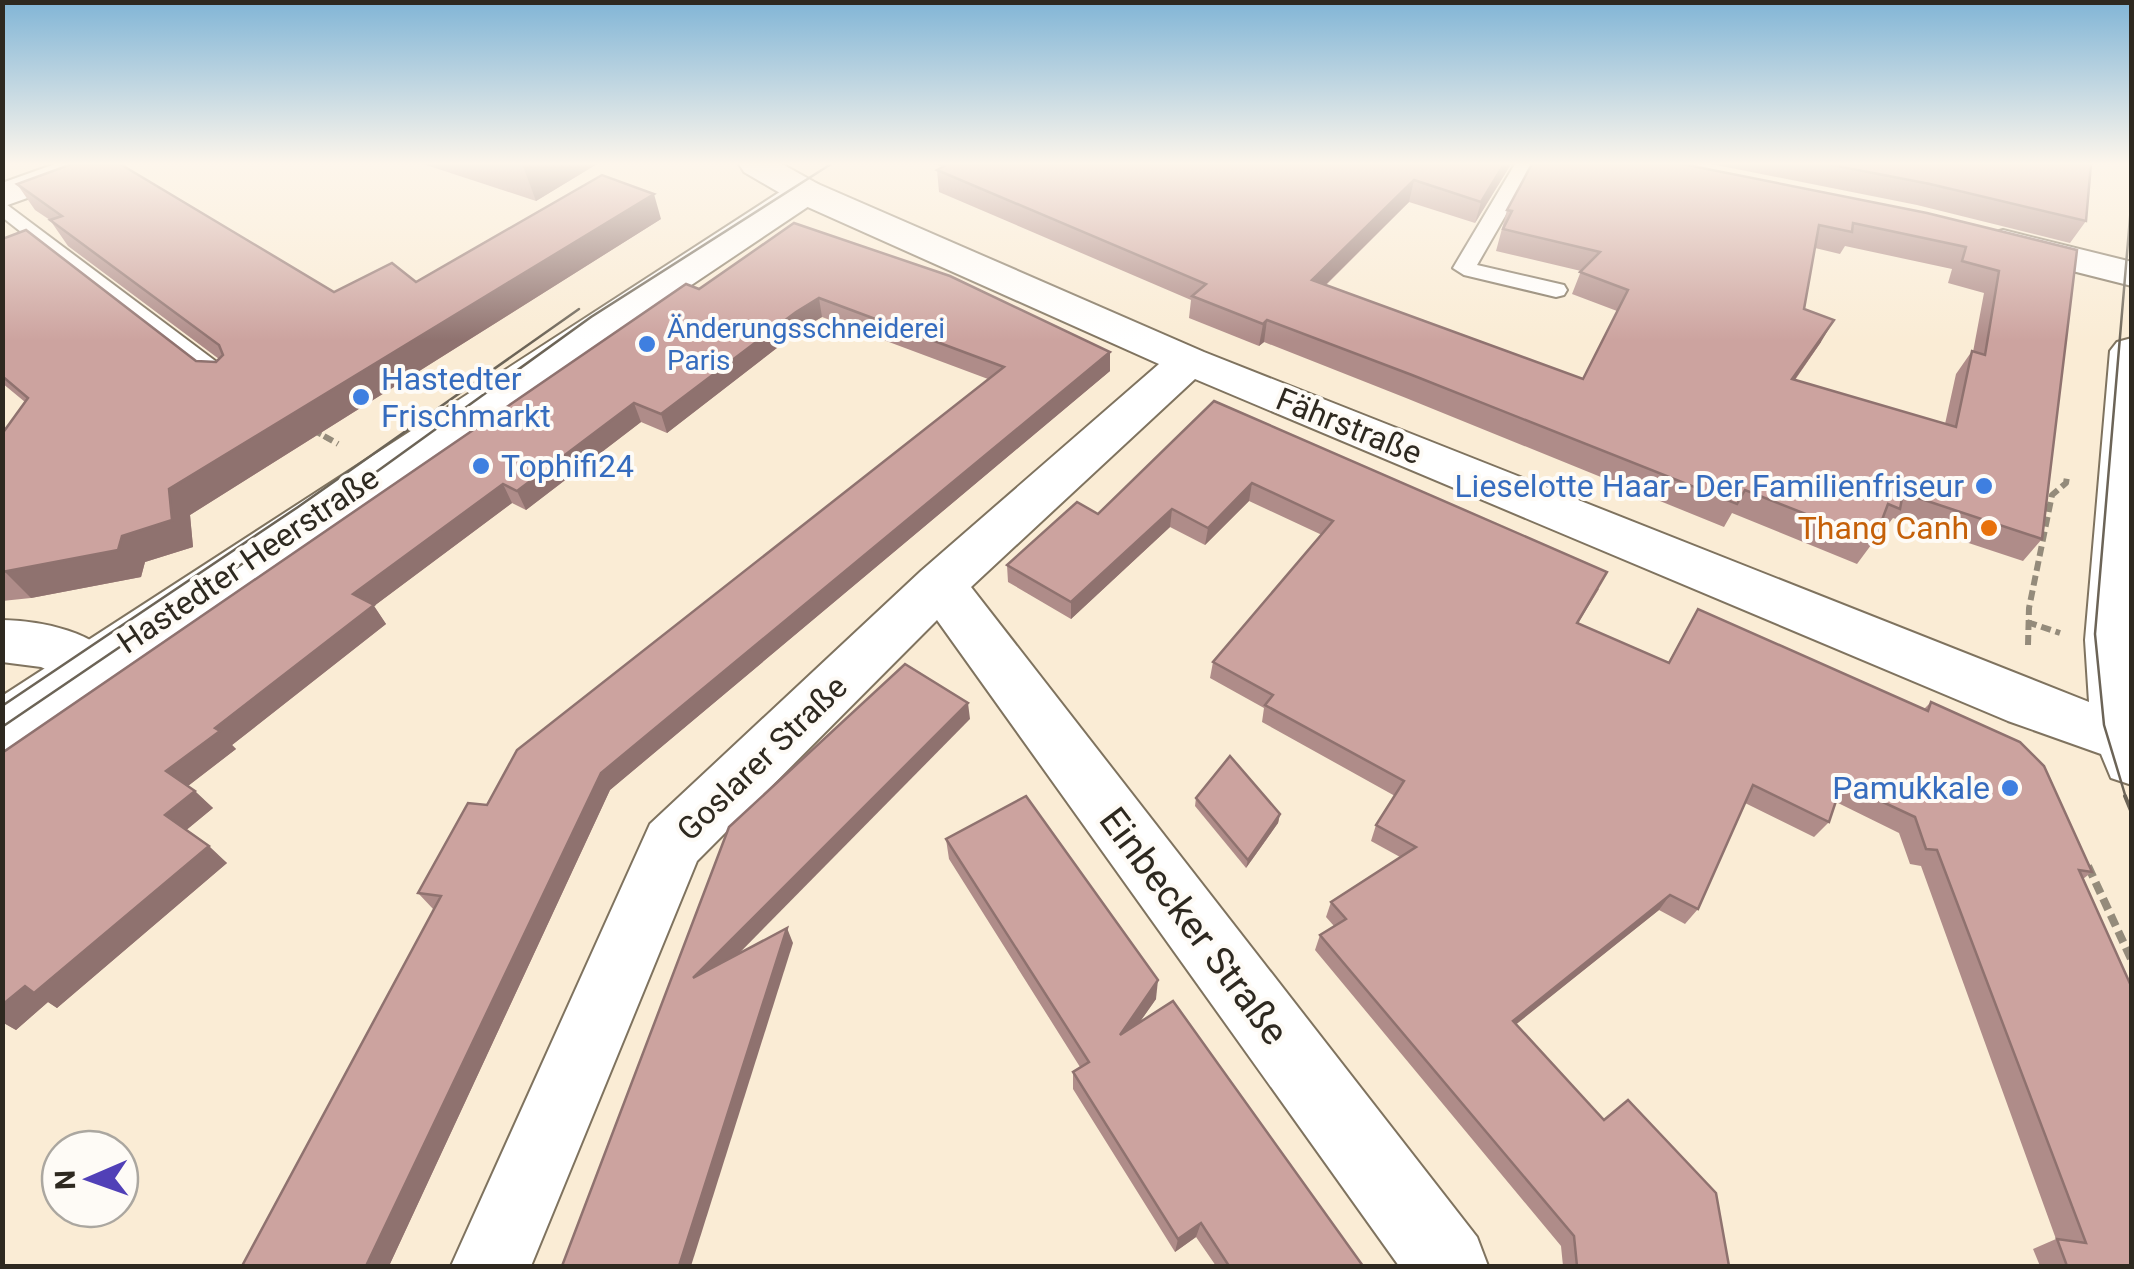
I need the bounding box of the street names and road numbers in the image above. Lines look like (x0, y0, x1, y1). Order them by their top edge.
street label: Fährstraße (1271, 380, 1427, 472)
street label: Hastedter Heerstraße (110, 459, 386, 661)
street label: Goslarer Straße (669, 668, 855, 848)
street label: Einbecker Straße (1091, 799, 1297, 1053)

